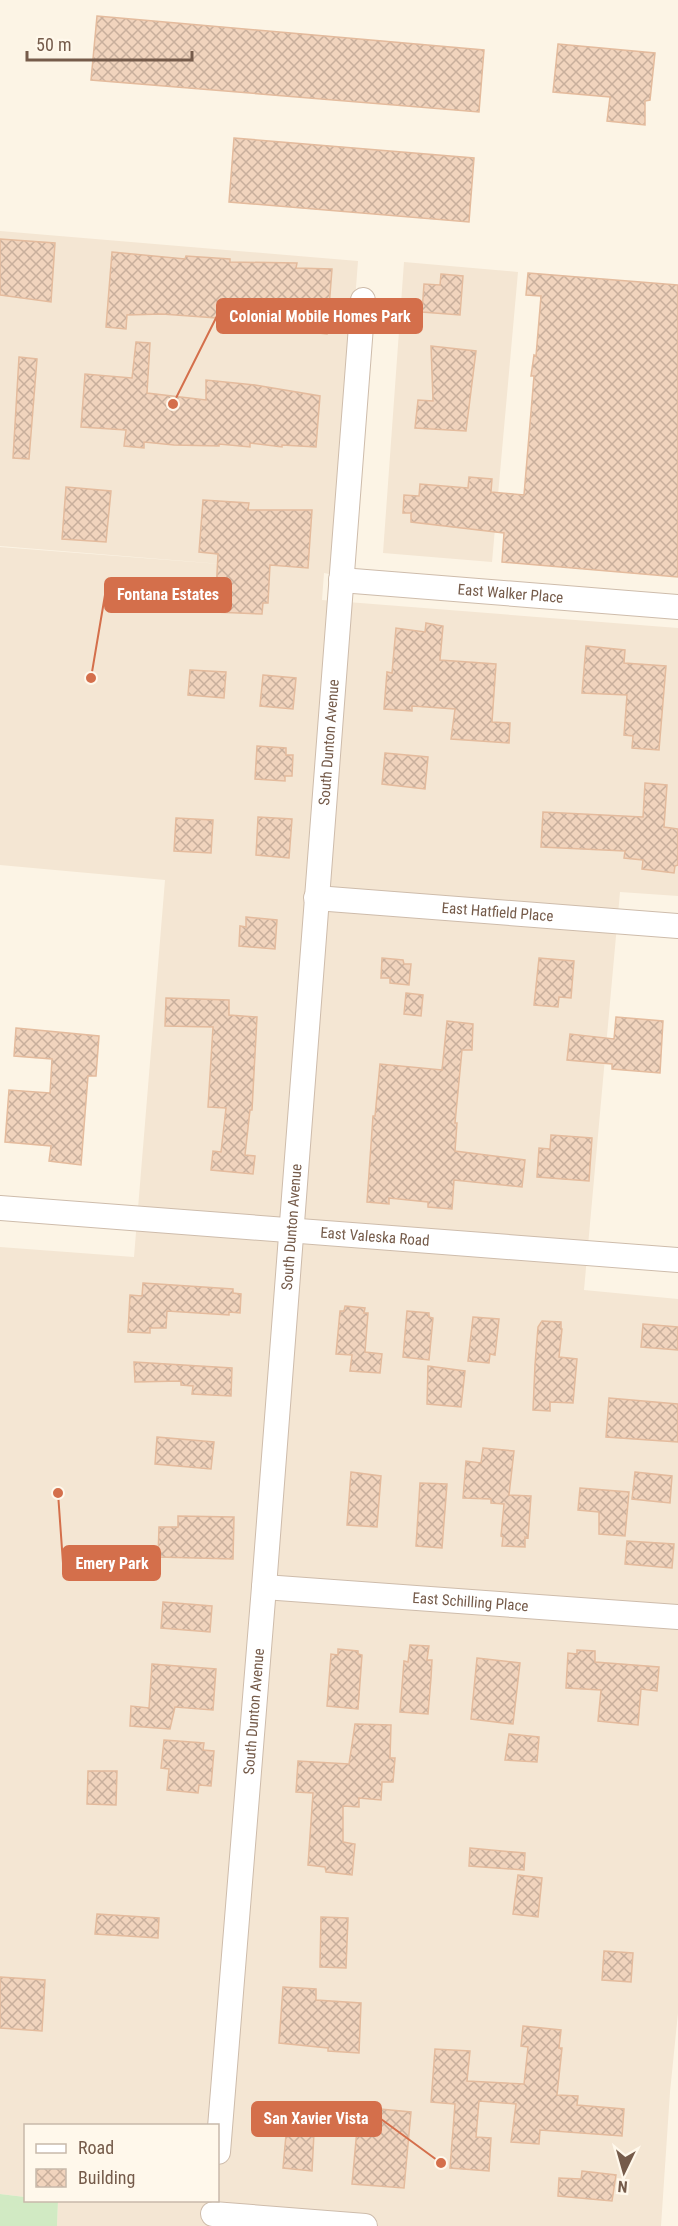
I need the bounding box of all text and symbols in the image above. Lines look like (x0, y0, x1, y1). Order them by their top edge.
scale bar (27, 24, 192, 62)
text: 50 m (36, 34, 71, 55)
callout: Colonial Mobile Homes Park (217, 299, 422, 333)
text: Colonial Mobile Homes Park (229, 307, 411, 326)
callout: Fontana Estates (105, 578, 231, 612)
street label: East Walker Place (457, 580, 564, 607)
text: Fontana Estates (117, 585, 219, 604)
street label: South Dunton Avenue (315, 679, 343, 806)
street label: East Hatfield Place (441, 899, 554, 925)
street label: South Dunton Avenue (278, 1163, 306, 1291)
street label: East Valeska Road (320, 1224, 430, 1250)
callout: Emery Park (63, 1546, 160, 1580)
text: Emery Park (75, 1554, 149, 1573)
street label: East Schilling Place (412, 1589, 529, 1615)
street label: South Dunton Avenue (240, 1648, 268, 1775)
callout: San Xavier Vista (252, 2102, 381, 2136)
text: San Xavier Vista (264, 2109, 369, 2128)
legend (24, 2124, 219, 2202)
text: Road (78, 2137, 114, 2158)
north arrow (594, 2142, 654, 2202)
text: Building (78, 2167, 135, 2188)
text: N (617, 2177, 628, 2196)

